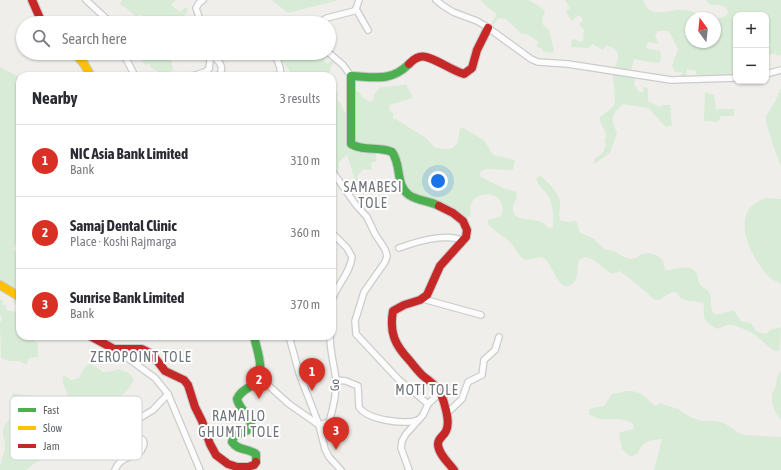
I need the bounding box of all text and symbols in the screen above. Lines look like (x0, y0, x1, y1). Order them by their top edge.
north arrow (685, 12, 721, 48)
map controls (733, 12, 769, 84)
button: + (733, 12, 769, 48)
search box (16, 16, 336, 60)
icon: search (30, 27, 52, 49)
text: Search here (62, 30, 127, 47)
button: − (733, 48, 769, 84)
text: Nearby (32, 88, 78, 108)
text: 3 results (280, 91, 320, 106)
text: NIC Asia Bank Limited (70, 145, 188, 162)
text: 1 (42, 153, 48, 168)
text: 310 m (291, 153, 320, 168)
text: Bank (70, 162, 94, 177)
your location (428, 171, 448, 191)
district label: SAMABESI TOLE (343, 179, 403, 211)
text: Samaj Dental Clinic (70, 217, 177, 234)
text: 2 (42, 225, 48, 240)
text: 360 m (291, 225, 320, 240)
text: Place · Koshi Rajmarga (70, 234, 177, 249)
text: Sunrise Bank Limited (70, 289, 184, 306)
text: 3 (42, 297, 48, 312)
text: 370 m (291, 297, 320, 312)
text: Bank (70, 306, 94, 321)
district label: ZEROPOINT TOLE (90, 349, 192, 365)
pin: 1 (299, 358, 325, 391)
pin: 2 (246, 366, 272, 399)
street label: Go (328, 379, 342, 391)
district label: MOTI TOLE (395, 382, 459, 398)
legend (10, 396, 142, 460)
text: Fast (43, 404, 59, 416)
district label: RAMAILO GHUMTI TOLE (198, 408, 280, 440)
pin: 3 (323, 417, 349, 450)
text: Slow (43, 422, 62, 434)
text: Jam (43, 440, 60, 452)

